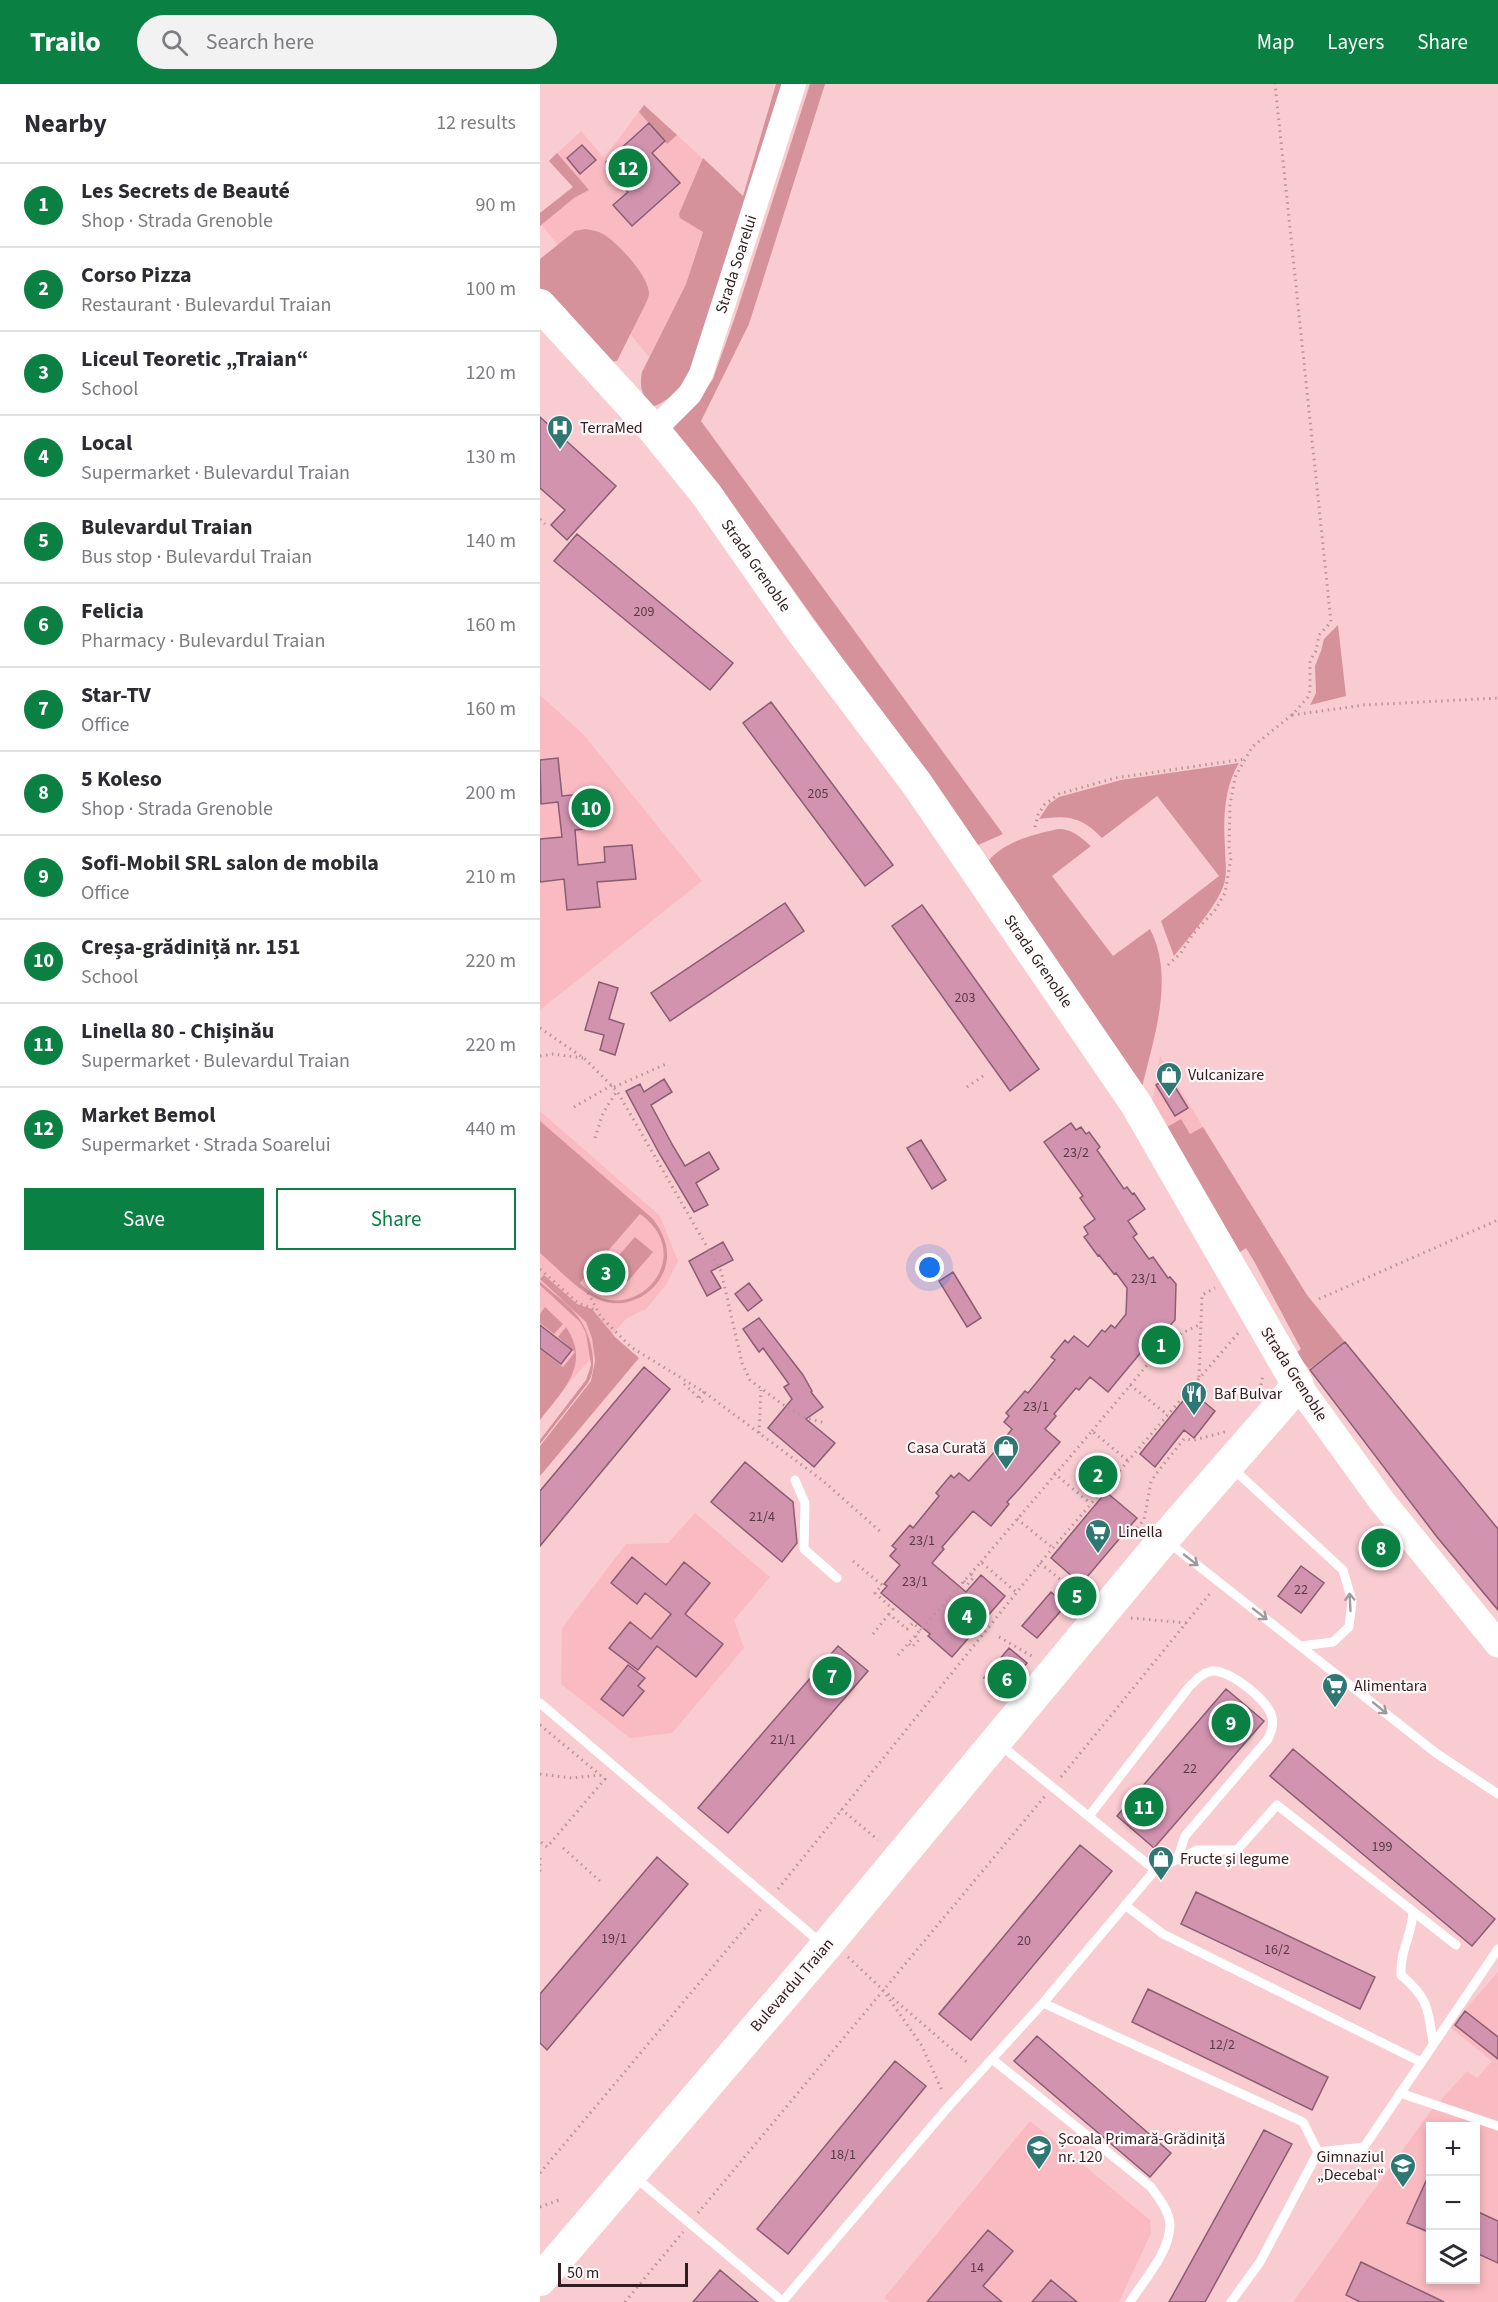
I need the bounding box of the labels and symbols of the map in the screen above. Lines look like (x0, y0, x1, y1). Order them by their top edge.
pin: 12 (608, 146, 647, 190)
street label: Strada Soarelui (710, 212, 762, 316)
hospital icon: TerraMed (545, 413, 575, 451)
place label: TerraMed (580, 417, 643, 439)
street label: Strada Grenoble (716, 515, 796, 616)
house number: 209 (634, 602, 654, 622)
house number: 205 (808, 784, 828, 804)
pin: 10 (572, 786, 610, 830)
street label: Strada Grenoble (998, 910, 1078, 1012)
house number: 203 (955, 988, 975, 1008)
shop icon: Vulcanizare (1154, 1060, 1184, 1098)
place label: Vulcanizare (1188, 1064, 1264, 1086)
house number: 23/2 (1063, 1143, 1089, 1163)
pin: 3 (586, 1250, 626, 1296)
your location (915, 1253, 944, 1282)
house number: 23/1 (1131, 1269, 1157, 1289)
pin: 1 (1142, 1322, 1180, 1368)
street label: Strada Grenoble (1255, 1323, 1333, 1426)
restaurant icon: Baf Bulvar (1179, 1379, 1209, 1417)
place label: Baf Bulvar (1214, 1383, 1283, 1405)
house number: 23/1 (1023, 1397, 1049, 1417)
shop icon: Casa Curată (991, 1433, 1021, 1471)
place label: Casa Curată (907, 1437, 986, 1459)
pin: 2 (1078, 1452, 1118, 1498)
house number: 21/4 (749, 1507, 775, 1527)
supermarket icon: Linella (1083, 1517, 1113, 1555)
place label: Linella (1118, 1521, 1163, 1543)
pin: 8 (1362, 1526, 1400, 1570)
house number: 23/1 (909, 1531, 935, 1551)
one-way arrow (1183, 1554, 1199, 1567)
house number: 23/1 (902, 1572, 928, 1592)
pin: 5 (1058, 1574, 1096, 1618)
house number: 22 (1294, 1580, 1308, 1600)
one-way arrow (1344, 1592, 1355, 1612)
pin: 4 (948, 1594, 986, 1639)
one-way arrow (1252, 1607, 1268, 1620)
pin: 7 (812, 1654, 852, 1698)
pin: 6 (988, 1656, 1026, 1702)
supermarket icon: Alimentara (1320, 1671, 1350, 1709)
place label: Alimentara (1354, 1675, 1427, 1697)
pin: 9 (1212, 1700, 1250, 1746)
one-way arrow (1371, 1702, 1387, 1715)
house number: 21/1 (770, 1730, 796, 1750)
house number: 22 (1183, 1759, 1197, 1779)
pin: 11 (1124, 1784, 1164, 1830)
house number: 199 (1372, 1837, 1392, 1857)
shop icon: Fructe și legume (1146, 1844, 1176, 1882)
place label: Fructe și legume (1180, 1848, 1289, 1870)
house number: 19/1 (601, 1929, 627, 1949)
house number: 20 (1017, 1931, 1031, 1951)
street label: Bulevardul Traian (745, 1933, 839, 2037)
house number: 16/2 (1264, 1940, 1290, 1960)
house number: 12/2 (1209, 2035, 1235, 2055)
place label: Școala Primară-Grădiniță nr. 120 (1058, 2128, 1225, 2168)
school or university icon: Școala Primară-Grădiniță nr. 120 (1024, 2133, 1054, 2171)
house number: 18/1 (830, 2145, 856, 2165)
place label: Gimnaziul „Decebal“ (1317, 2146, 1384, 2186)
school or university icon: Gimnaziul „Decebal“ (1388, 2151, 1418, 2189)
house number: 14 (970, 2258, 984, 2278)
scale bar (558, 2260, 688, 2288)

